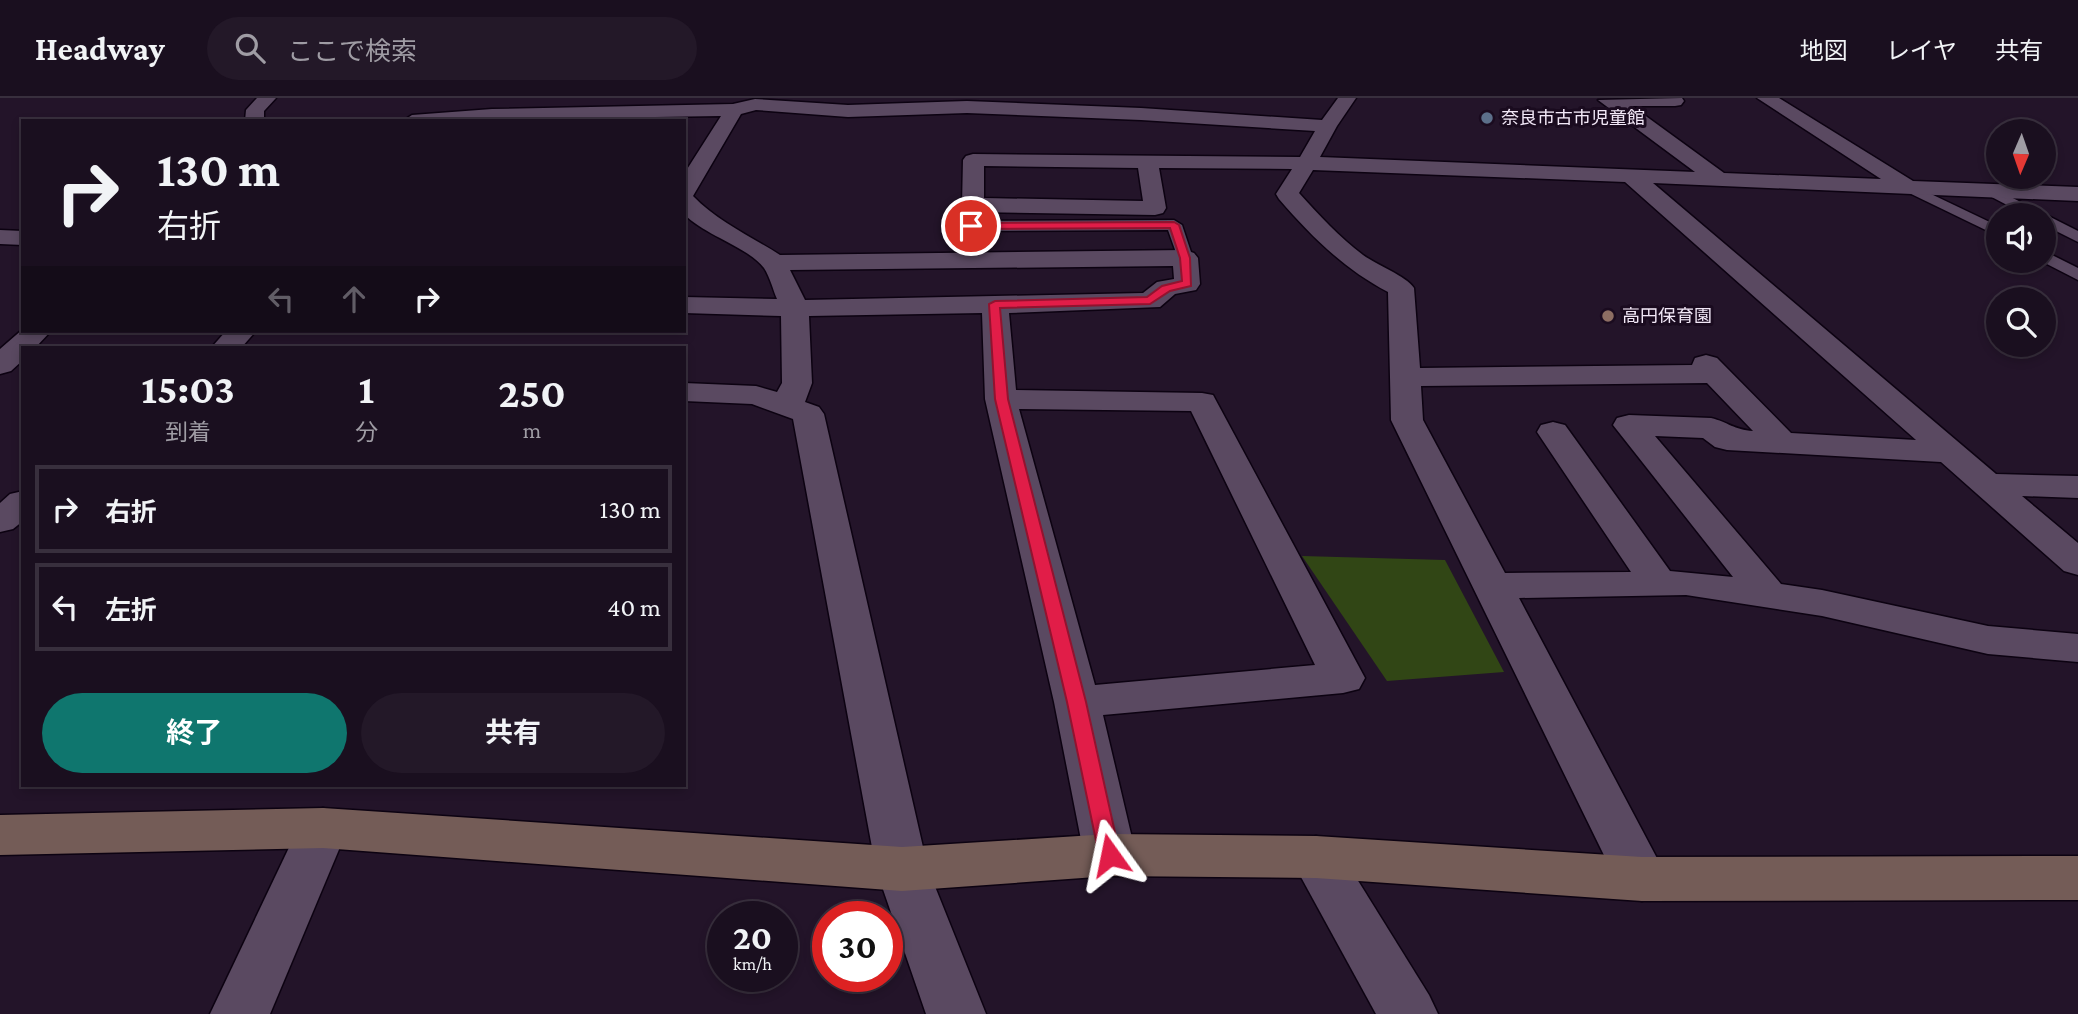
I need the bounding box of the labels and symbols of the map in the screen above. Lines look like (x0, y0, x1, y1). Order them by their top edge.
place label: 奈良市古市児童館 (1501, 108, 1645, 128)
marker: 奈良市古市児童館 (1479, 110, 1495, 126)
north arrow (1986, 119, 2056, 189)
pin (941, 196, 1001, 256)
place label: 高円保育園 (1622, 306, 1712, 326)
marker: 高円保育園 (1600, 308, 1616, 324)
position arrow (1073, 818, 1147, 892)
speed limit sign: 30 (812, 901, 903, 992)

